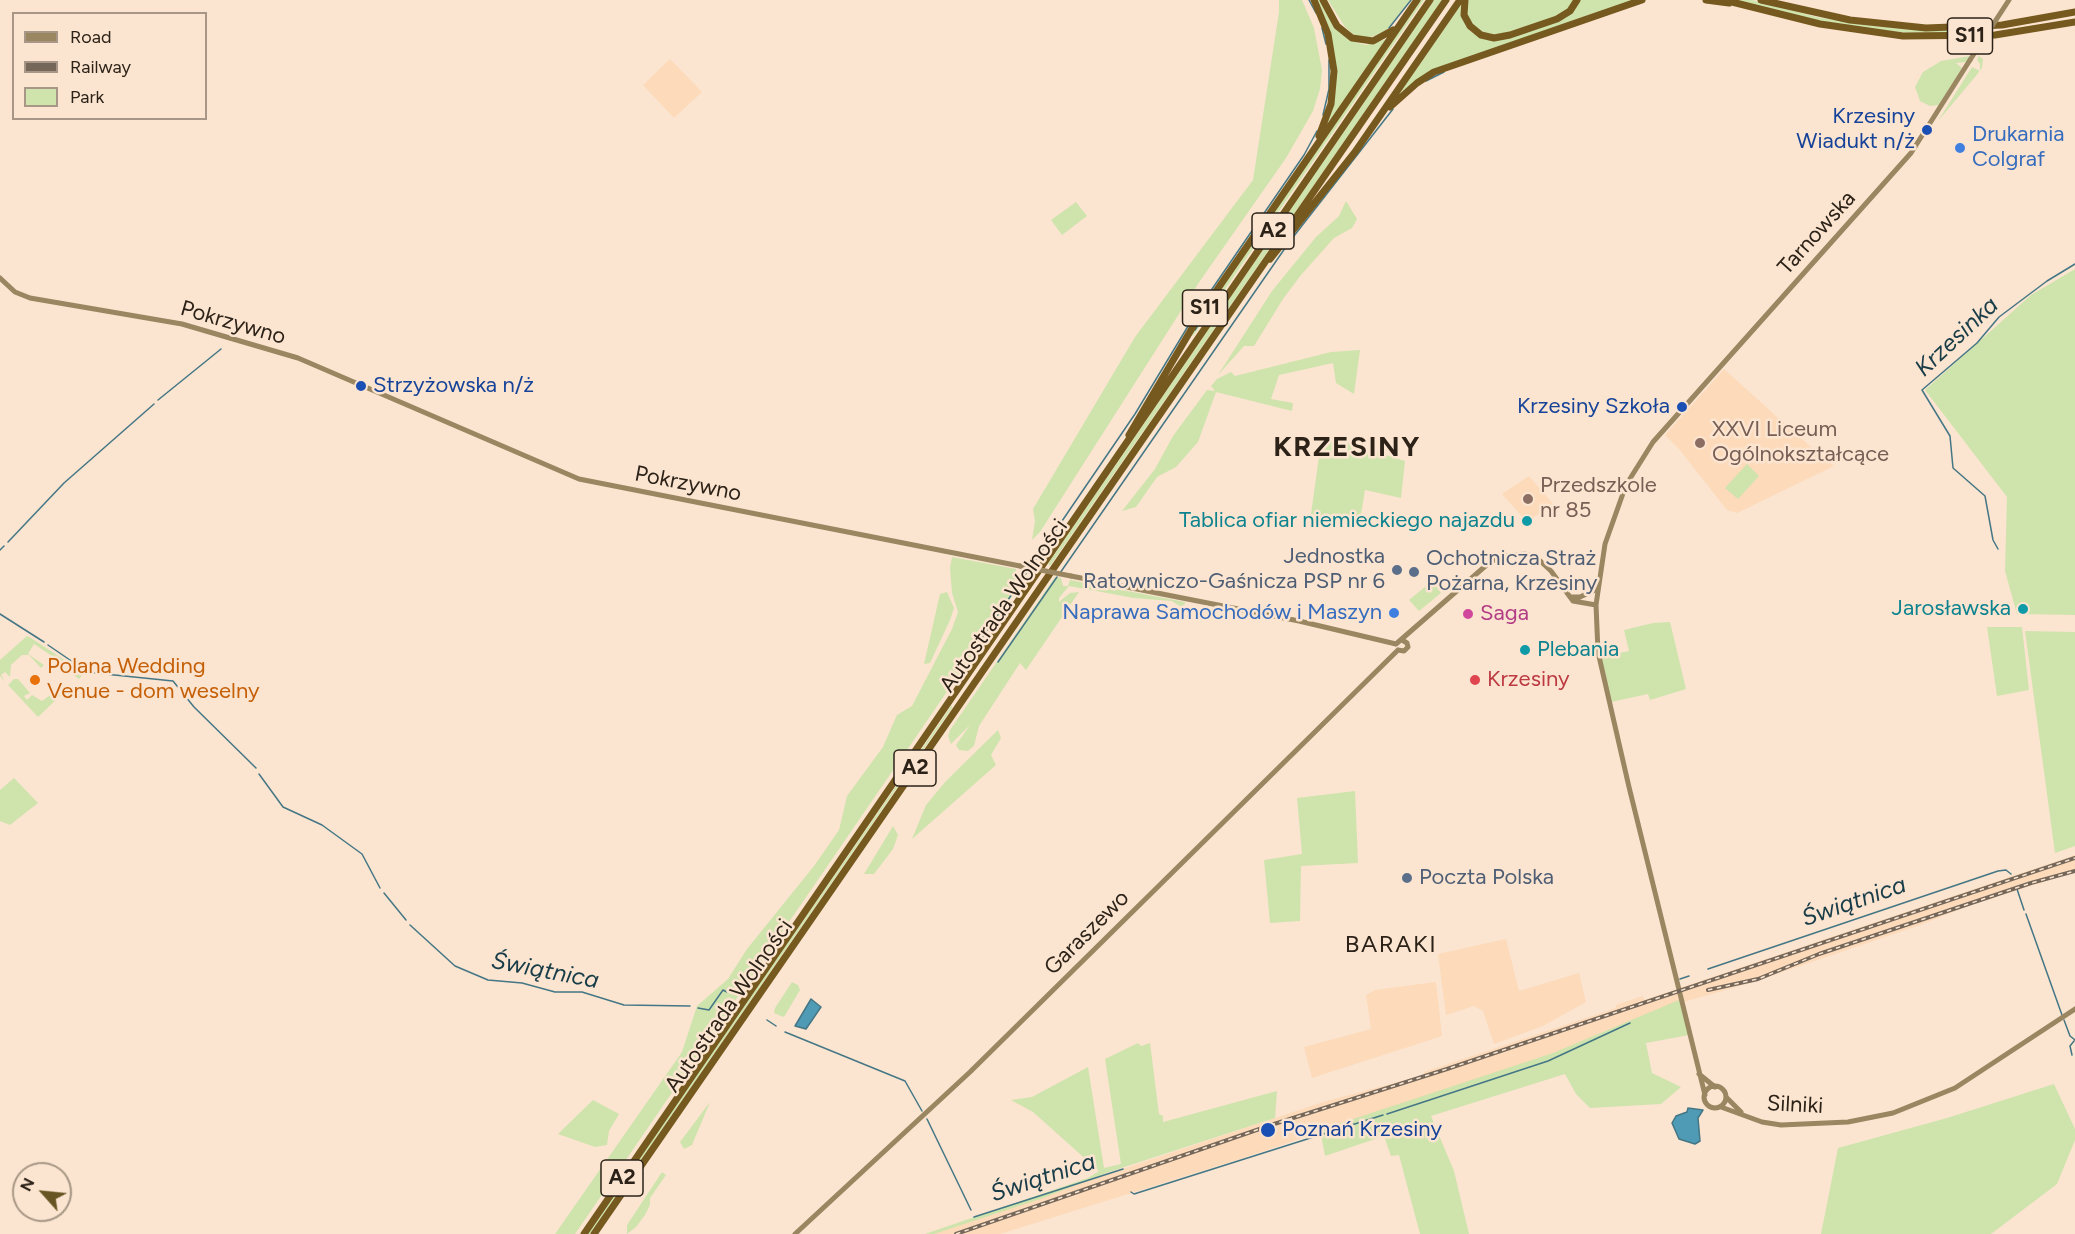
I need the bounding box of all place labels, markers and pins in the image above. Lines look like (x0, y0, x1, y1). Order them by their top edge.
place label: Krzesiny Wiadukt n/ż (1796, 104, 1915, 156)
place label: Drukarnia Colgraf (1972, 122, 2065, 174)
marker: Krzesiny Wiadukt n/ż (1920, 123, 1934, 137)
marker: Drukarnia Colgraf (1953, 141, 1967, 155)
place label: Strzyżowska n/ż (373, 373, 534, 399)
marker: Strzyżowska n/ż (354, 379, 368, 393)
place label: Krzesiny Szkoła (1517, 394, 1670, 420)
marker: Krzesiny Szkoła (1675, 400, 1689, 414)
place label: XXVI Liceum Ogólnokształcące (1712, 417, 1889, 469)
marker: XXVI Liceum Ogólnokształcące (1693, 436, 1707, 450)
place label: Przedszkole nr 85 (1540, 473, 1657, 524)
marker: Przedszkole nr 85 (1521, 492, 1535, 506)
place label: Tablica ofiar niemieckiego najazdu (1179, 508, 1515, 534)
marker: Tablica ofiar niemieckiego najazdu (1520, 514, 1534, 528)
place label: Jednostka Ratowniczo-Gaśnicza PSP nr 6 (1083, 544, 1385, 596)
place label: Ochotnicza Straż Pożarna, Krzesiny (1426, 546, 1597, 598)
marker: Jednostka Ratowniczo-Gaśnicza PSP nr 6 (1390, 563, 1404, 577)
marker: Ochotnicza Straż Pożarna, Krzesiny (1407, 565, 1421, 579)
place label: Jarosławska (1892, 596, 2011, 622)
place label: Naprawa Samochodów i Maszyn (1062, 600, 1382, 626)
place label: Saga (1480, 601, 1529, 627)
marker: Jarosławska (2016, 602, 2030, 616)
marker: Naprawa Samochodów i Maszyn (1387, 606, 1401, 620)
marker: Saga (1461, 607, 1475, 621)
place label: Plebania (1537, 637, 1619, 663)
marker: Plebania (1518, 643, 1532, 657)
place label: Polana Wedding Venue - dom weselny (47, 654, 260, 706)
place label: Krzesiny (1487, 667, 1570, 693)
marker: Polana Wedding Venue - dom weselny (28, 673, 42, 687)
marker: Krzesiny (1468, 673, 1482, 687)
place label: Poczta Polska (1419, 865, 1554, 891)
marker: Poczta Polska (1400, 871, 1414, 885)
place label: Poznań Krzesiny (1282, 1117, 1442, 1143)
marker: Poznań Krzesiny (1259, 1121, 1277, 1139)

